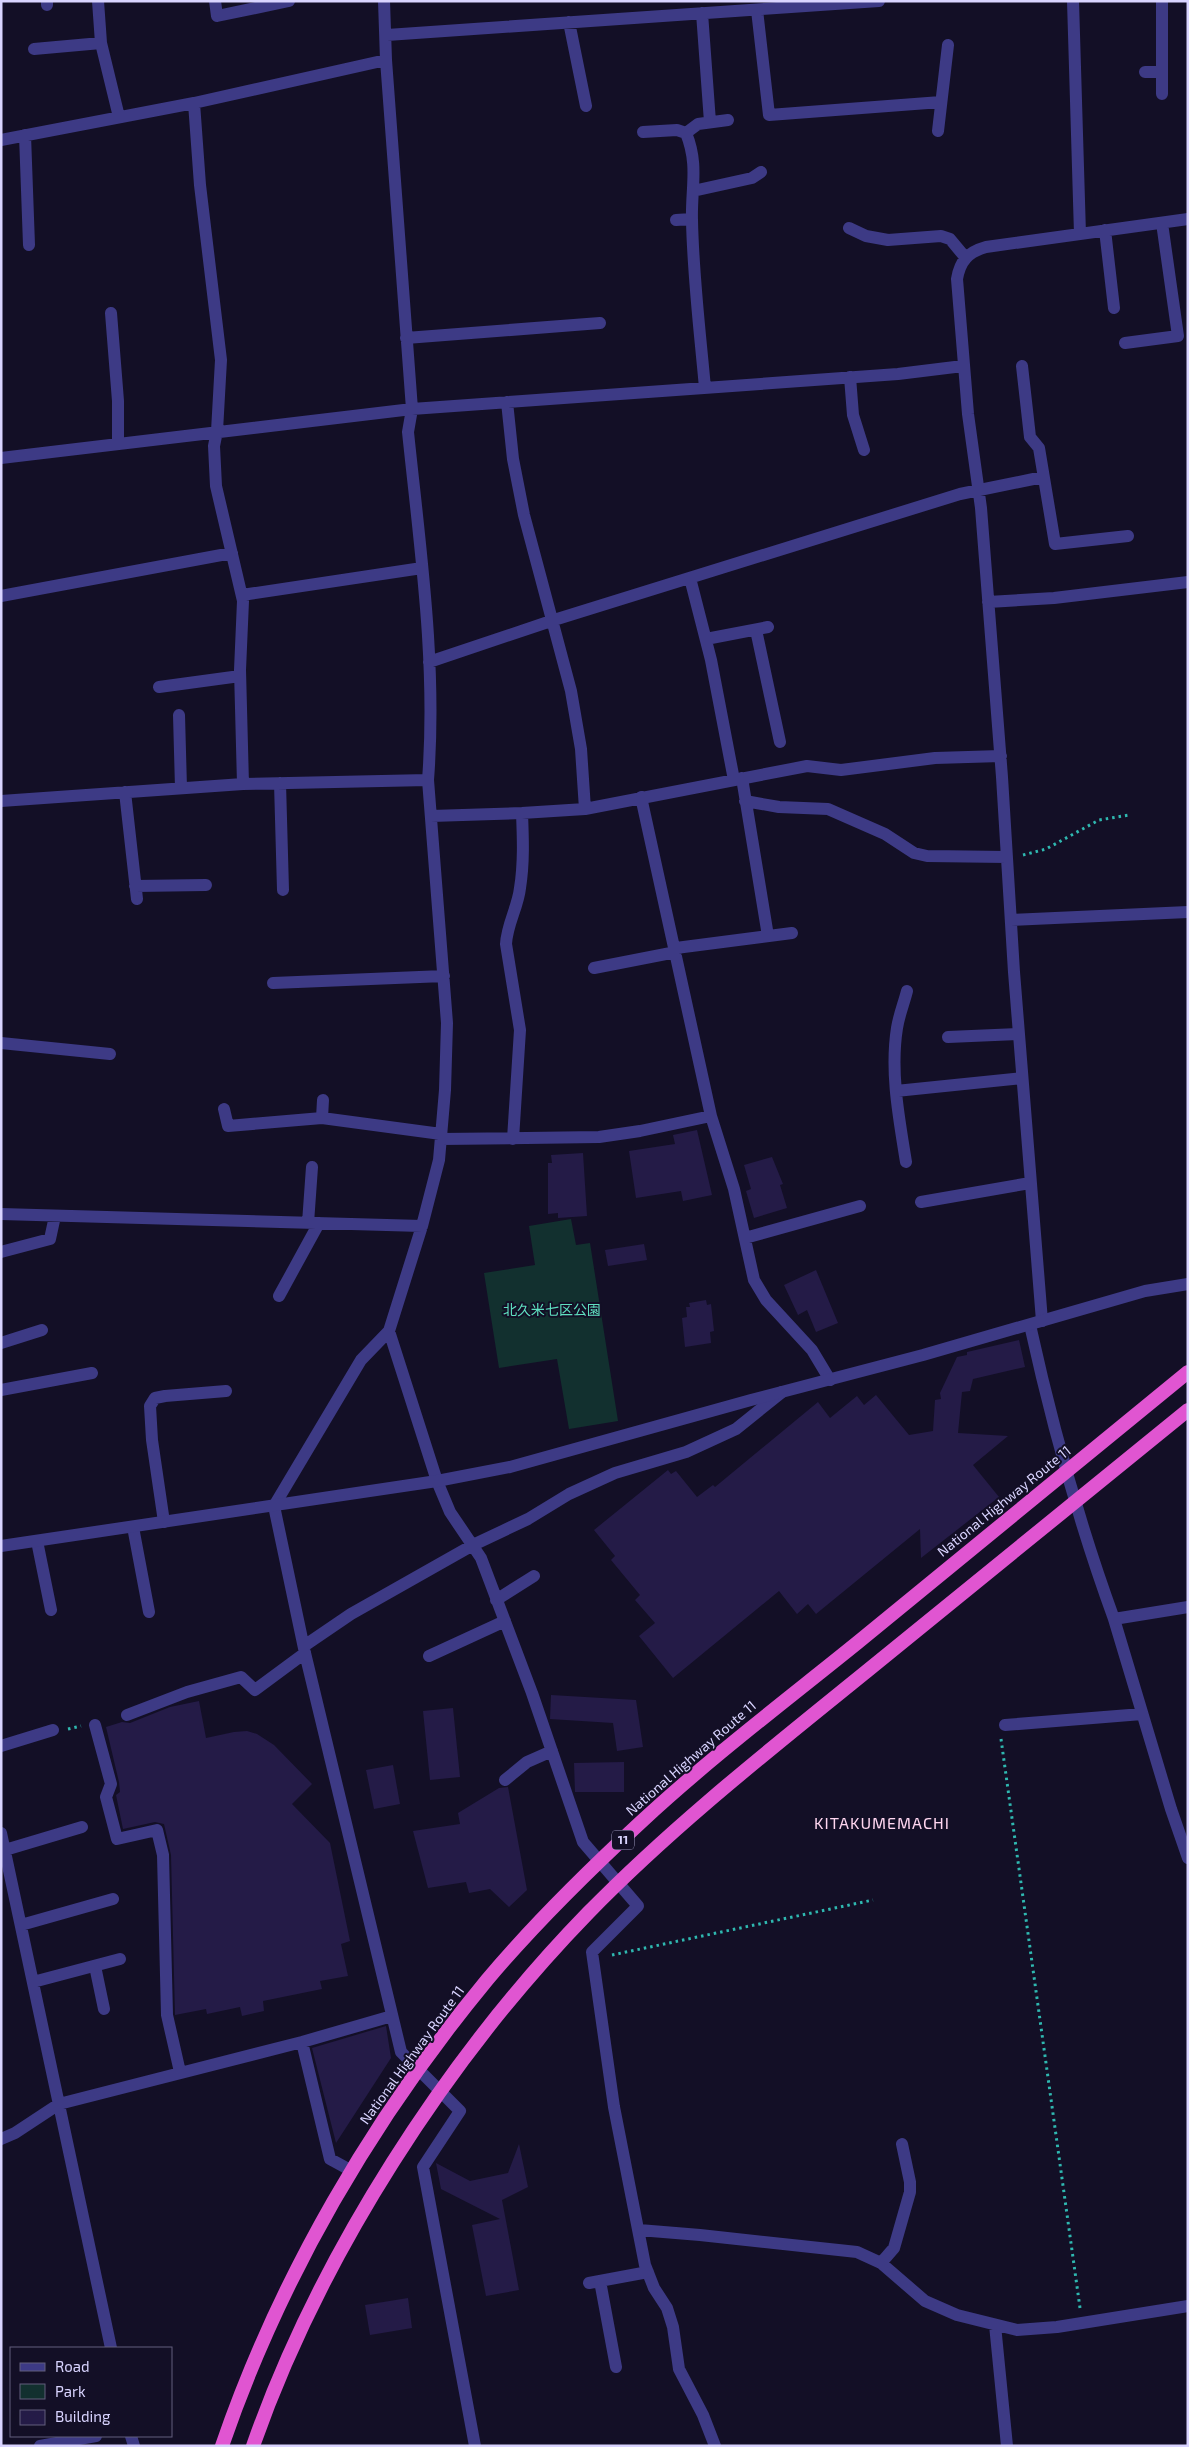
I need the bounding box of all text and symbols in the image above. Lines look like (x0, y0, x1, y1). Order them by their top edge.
park label: 北久米七区公園 (503, 1301, 601, 1318)
street label: National Highway Route 11 (933, 1441, 1074, 1560)
street label: National Highway Route 11 (622, 1696, 759, 1819)
district label: KITAKUMEMACHI (814, 1813, 950, 1832)
road number: 11 (612, 1830, 634, 1850)
street label: National Highway Route 11 (356, 1982, 468, 2127)
legend (10, 2347, 172, 2437)
text: Road (55, 2357, 90, 2375)
text: Park (55, 2382, 86, 2400)
text: Building (55, 2407, 111, 2425)

